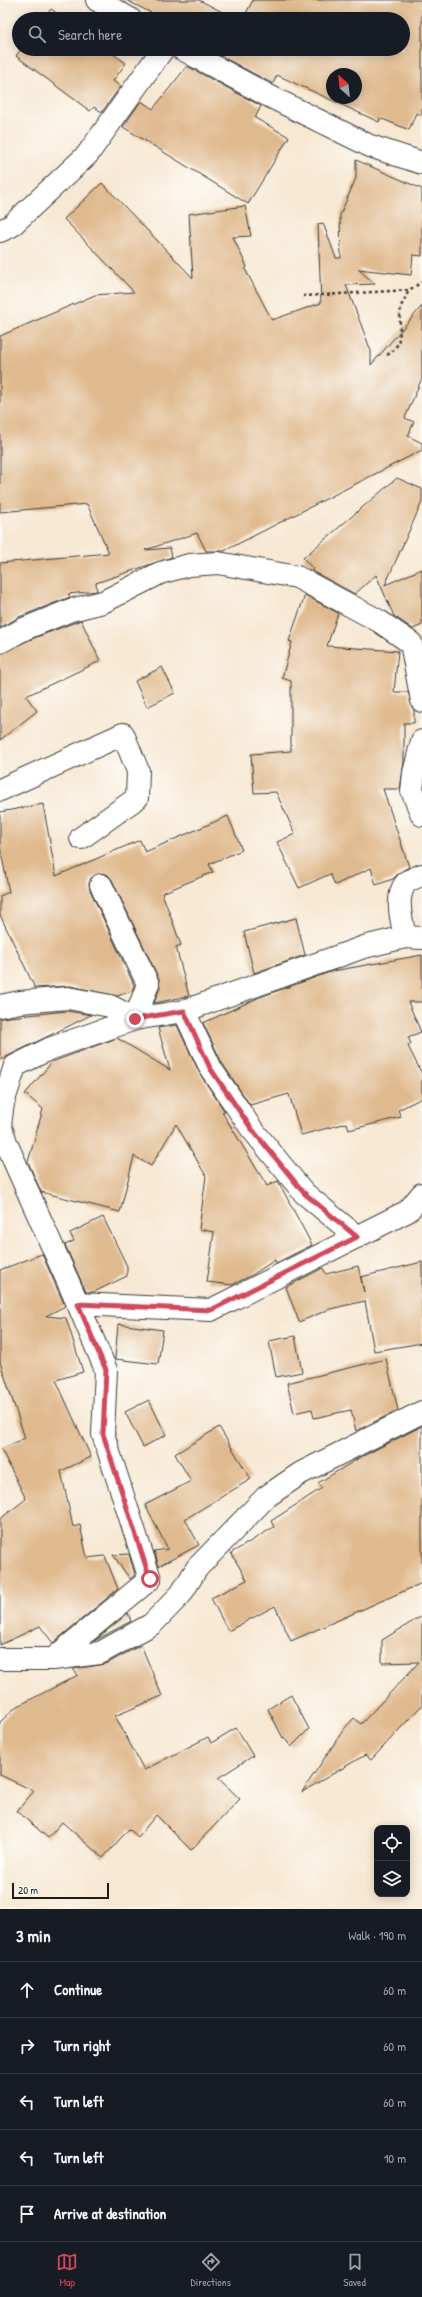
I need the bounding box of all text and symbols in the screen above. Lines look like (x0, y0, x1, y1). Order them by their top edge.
search box (12, 12, 410, 56)
icon: search (26, 23, 48, 45)
text: Search here (58, 24, 122, 45)
north arrow (326, 68, 362, 104)
route end (126, 1010, 144, 1028)
route start (141, 1570, 159, 1588)
map controls (374, 1825, 410, 1897)
button: locate (374, 1825, 410, 1861)
button: layers (374, 1861, 410, 1897)
scale bar (12, 1881, 109, 1900)
text: 20 m (18, 1883, 38, 1897)
text: 3 min (16, 1924, 51, 1947)
text: Walk · 190 m (348, 1926, 406, 1944)
icon: ahead (16, 1979, 38, 2001)
text: Continue (54, 1979, 102, 2000)
text: 60 m (383, 1981, 406, 1999)
icon: right (16, 2035, 38, 2057)
text: Turn right (54, 2035, 110, 2056)
text: 60 m (383, 2037, 406, 2055)
icon: left (16, 2091, 38, 2113)
text: Turn left (54, 2091, 104, 2112)
text: 60 m (383, 2093, 406, 2111)
icon: left (16, 2147, 38, 2169)
text: Turn left (54, 2147, 104, 2168)
text: 10 m (384, 2149, 406, 2167)
icon: arrive (16, 2203, 38, 2225)
text: Arrive at destination (54, 2203, 166, 2224)
tab: Map (56, 2251, 78, 2289)
tab: Directions (191, 2251, 231, 2289)
tab: Saved (343, 2251, 366, 2289)

